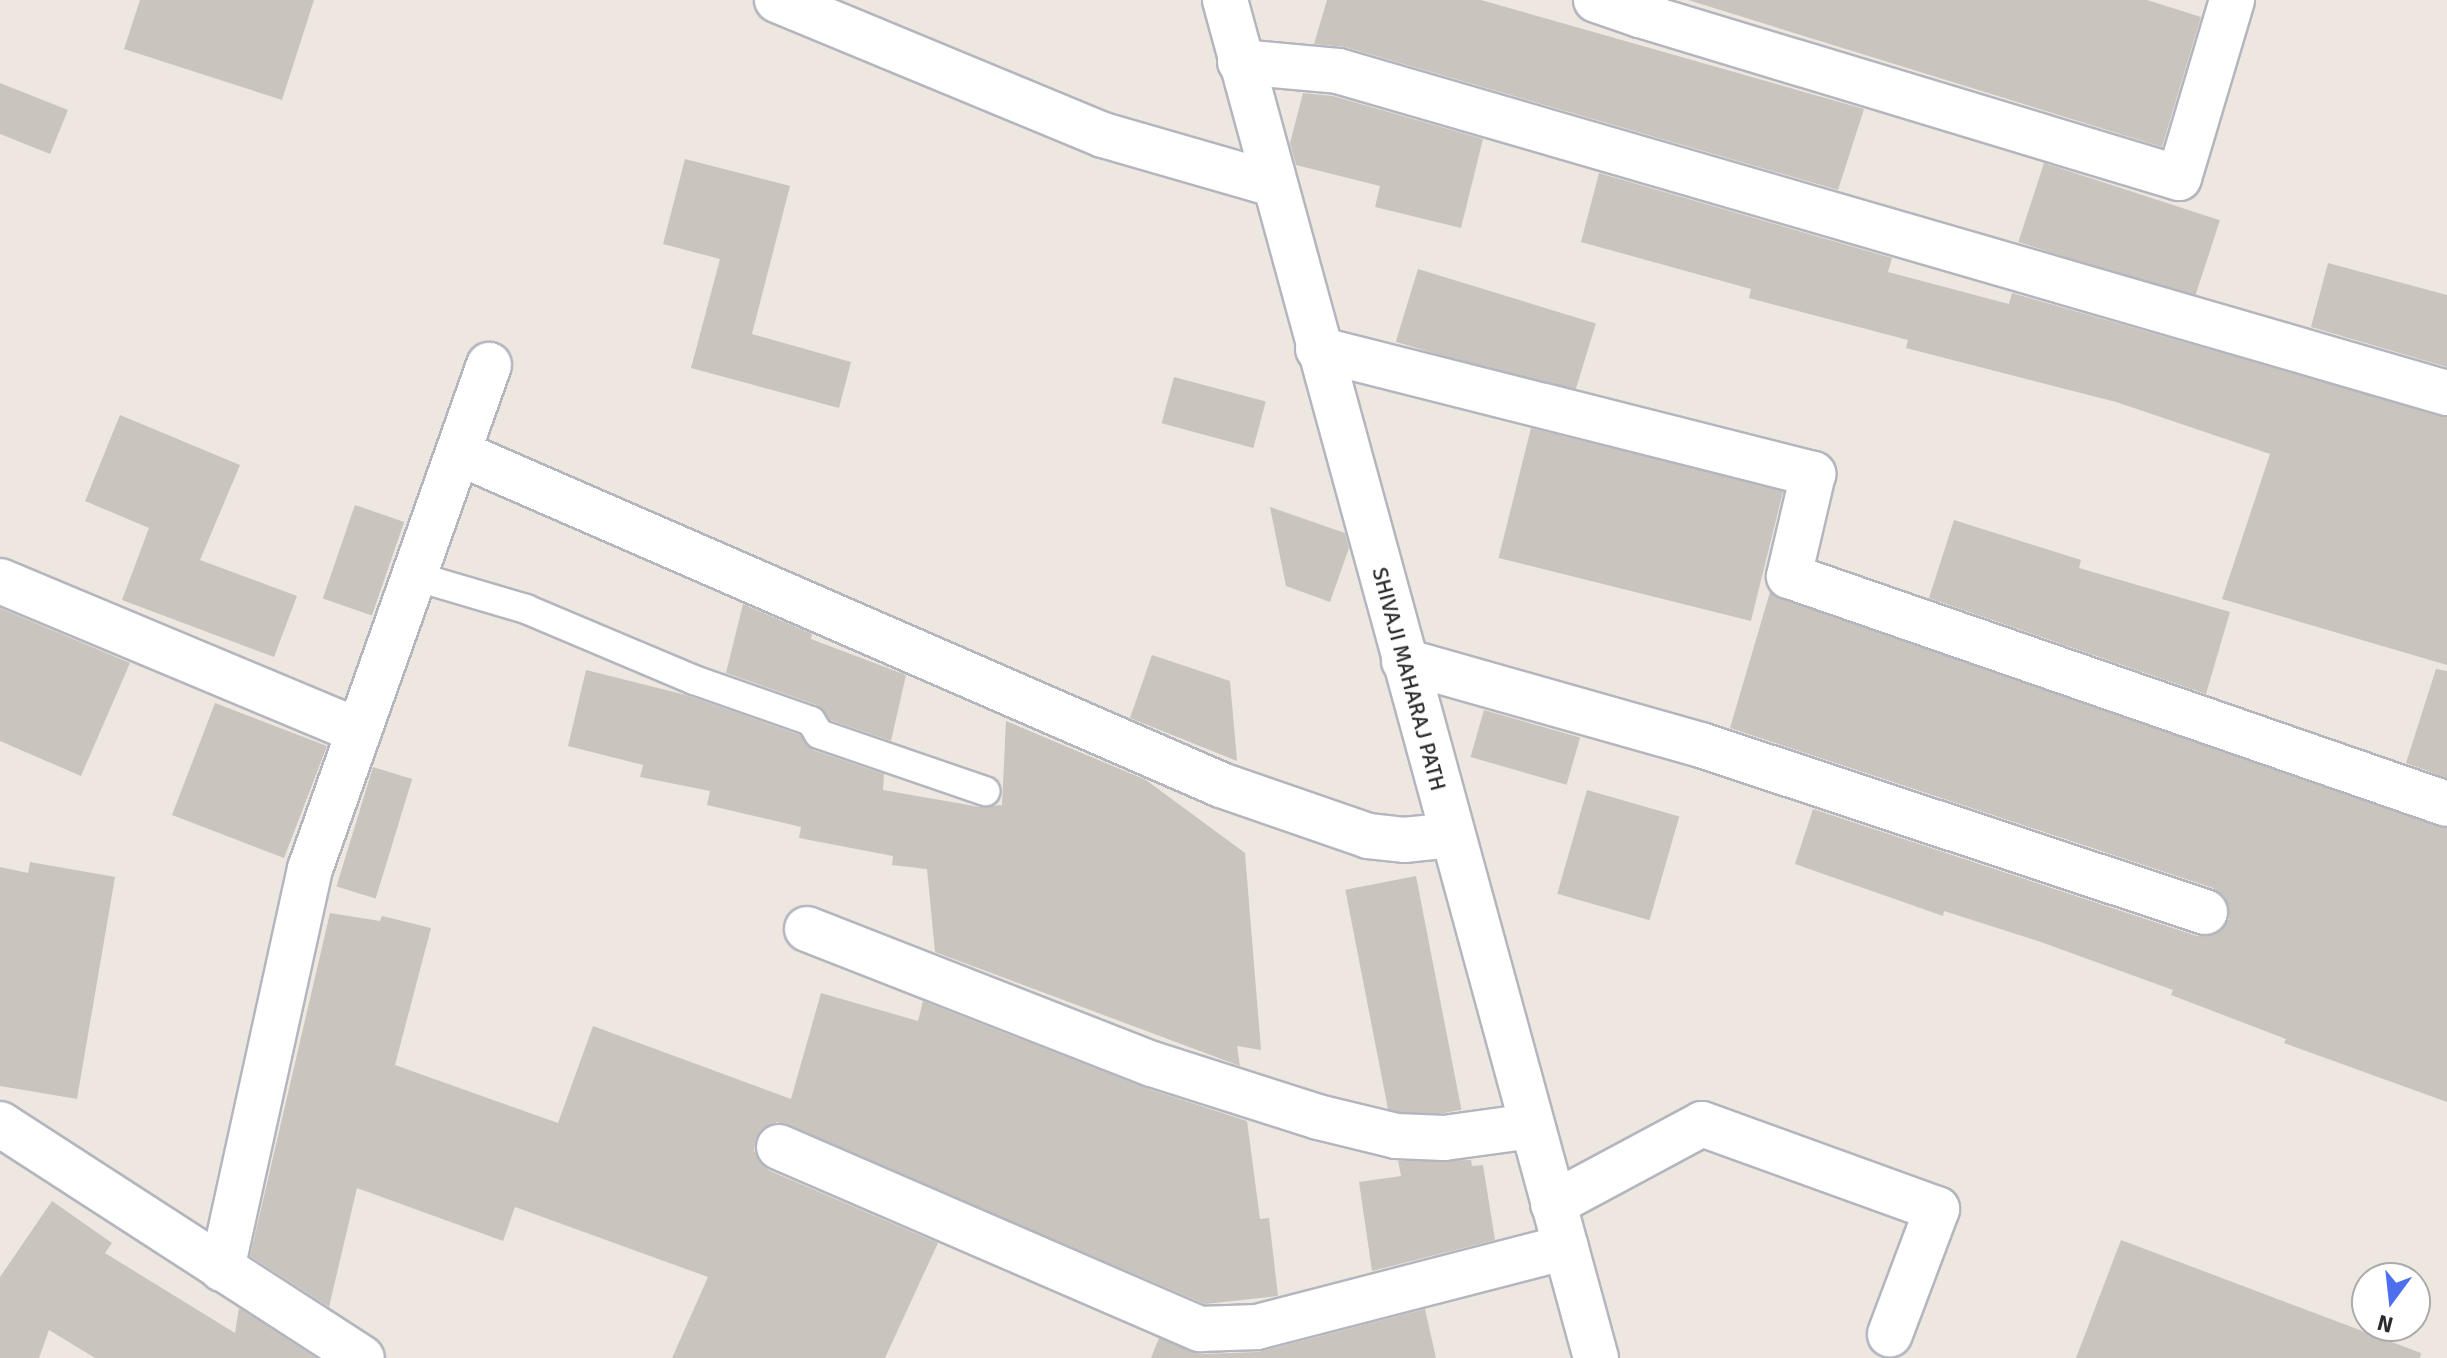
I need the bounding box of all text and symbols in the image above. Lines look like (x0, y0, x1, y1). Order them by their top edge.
street label: SHIVAJI MAHARAJ PATH (1366, 564, 1452, 794)
north arrow (2351, 1262, 2431, 1342)
text: N (2374, 1309, 2396, 1339)

